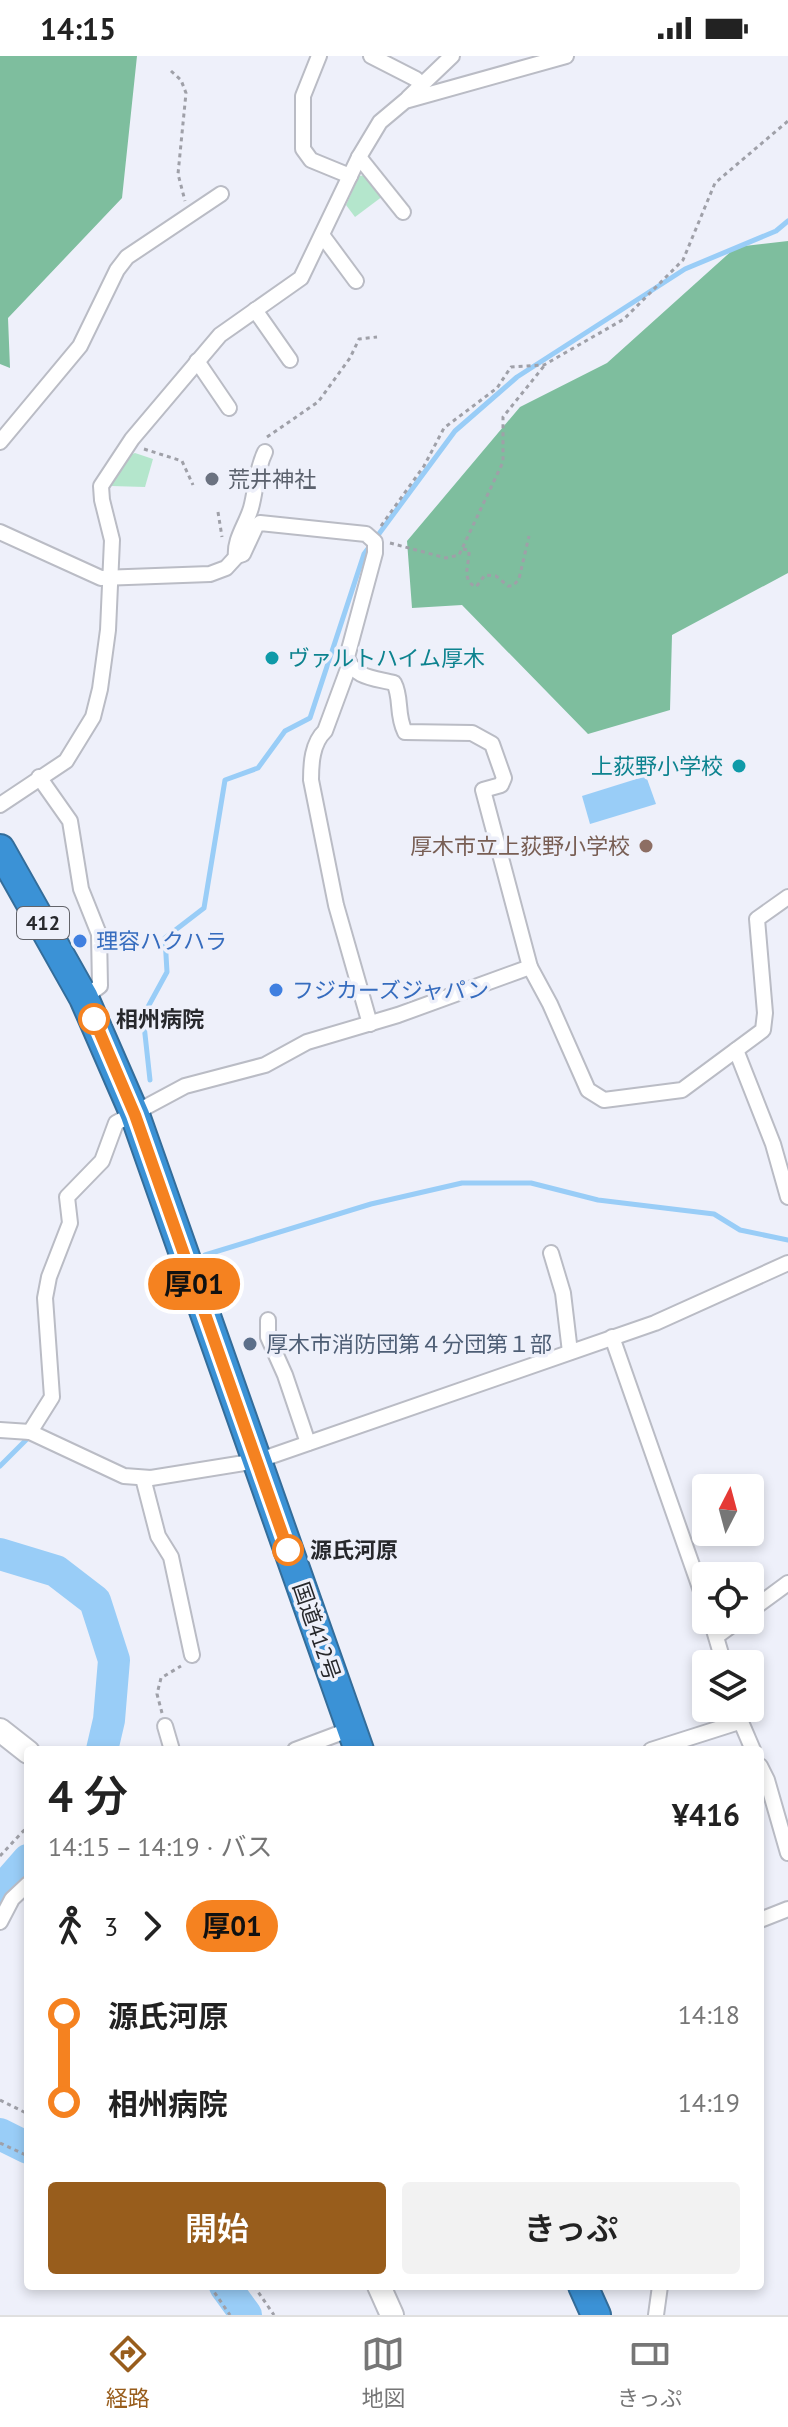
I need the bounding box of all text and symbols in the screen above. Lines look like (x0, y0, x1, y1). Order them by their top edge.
text: 14:15 (40, 9, 116, 48)
place label: 荒井神社 (228, 465, 316, 493)
marker: 荒井神社 (203, 470, 221, 488)
place label: ヴァルトハイム厚木 (288, 644, 485, 672)
marker: ヴァルトハイム厚木 (263, 649, 281, 667)
place label: 上荻野小学校 (591, 752, 723, 780)
marker: 上荻野小学校 (730, 757, 748, 775)
place label: 厚木市立上荻野小学校 (410, 832, 630, 860)
marker: 厚木市立上荻野小学校 (637, 837, 655, 855)
road number: 412 (17, 907, 69, 939)
place label: 理容ハクハラ (96, 927, 227, 955)
marker: 理容ハクハラ (71, 932, 89, 950)
place label: フジカーズジャパン (292, 976, 489, 1004)
marker: フジカーズジャパン (267, 981, 285, 999)
marker: 相州病院 (79, 1004, 109, 1034)
place label: 相州病院 (116, 1005, 204, 1033)
line badge: 厚01 (148, 1258, 240, 1310)
text: 厚01 (164, 1265, 224, 1302)
place label: 厚木市消防団第４分団第１部 (266, 1330, 552, 1358)
marker: 厚木市消防団第４分団第１部 (241, 1335, 259, 1353)
north arrow (692, 1474, 764, 1546)
map controls (692, 1474, 764, 1722)
marker: 源氏河原 (273, 1535, 303, 1565)
place label: 源氏河原 (310, 1536, 398, 1564)
button: locate (692, 1562, 764, 1634)
street label: 国道412号 (287, 1578, 347, 1684)
button: layers (692, 1650, 764, 1722)
text: 4 分 (48, 1767, 128, 1824)
text: ¥416 (672, 1795, 740, 1834)
text: 14:15 – 14:19 · バス (48, 1830, 272, 1863)
icon: walk (48, 1904, 92, 1948)
icon: forward (130, 1904, 174, 1948)
text: 厚01 (202, 1907, 262, 1944)
text: 3 (104, 1910, 118, 1943)
text: 源氏河原 (108, 1996, 228, 2035)
text: 14:18 (678, 1998, 740, 2031)
text: 相州病院 (108, 2084, 228, 2123)
text: 14:19 (678, 2086, 740, 2119)
button: 開始 (48, 2182, 386, 2274)
button: きっぷ (402, 2182, 740, 2274)
tab: 経路 (106, 2332, 150, 2412)
tab: 地図 (361, 2332, 405, 2412)
tab: きっぷ (617, 2332, 682, 2412)

